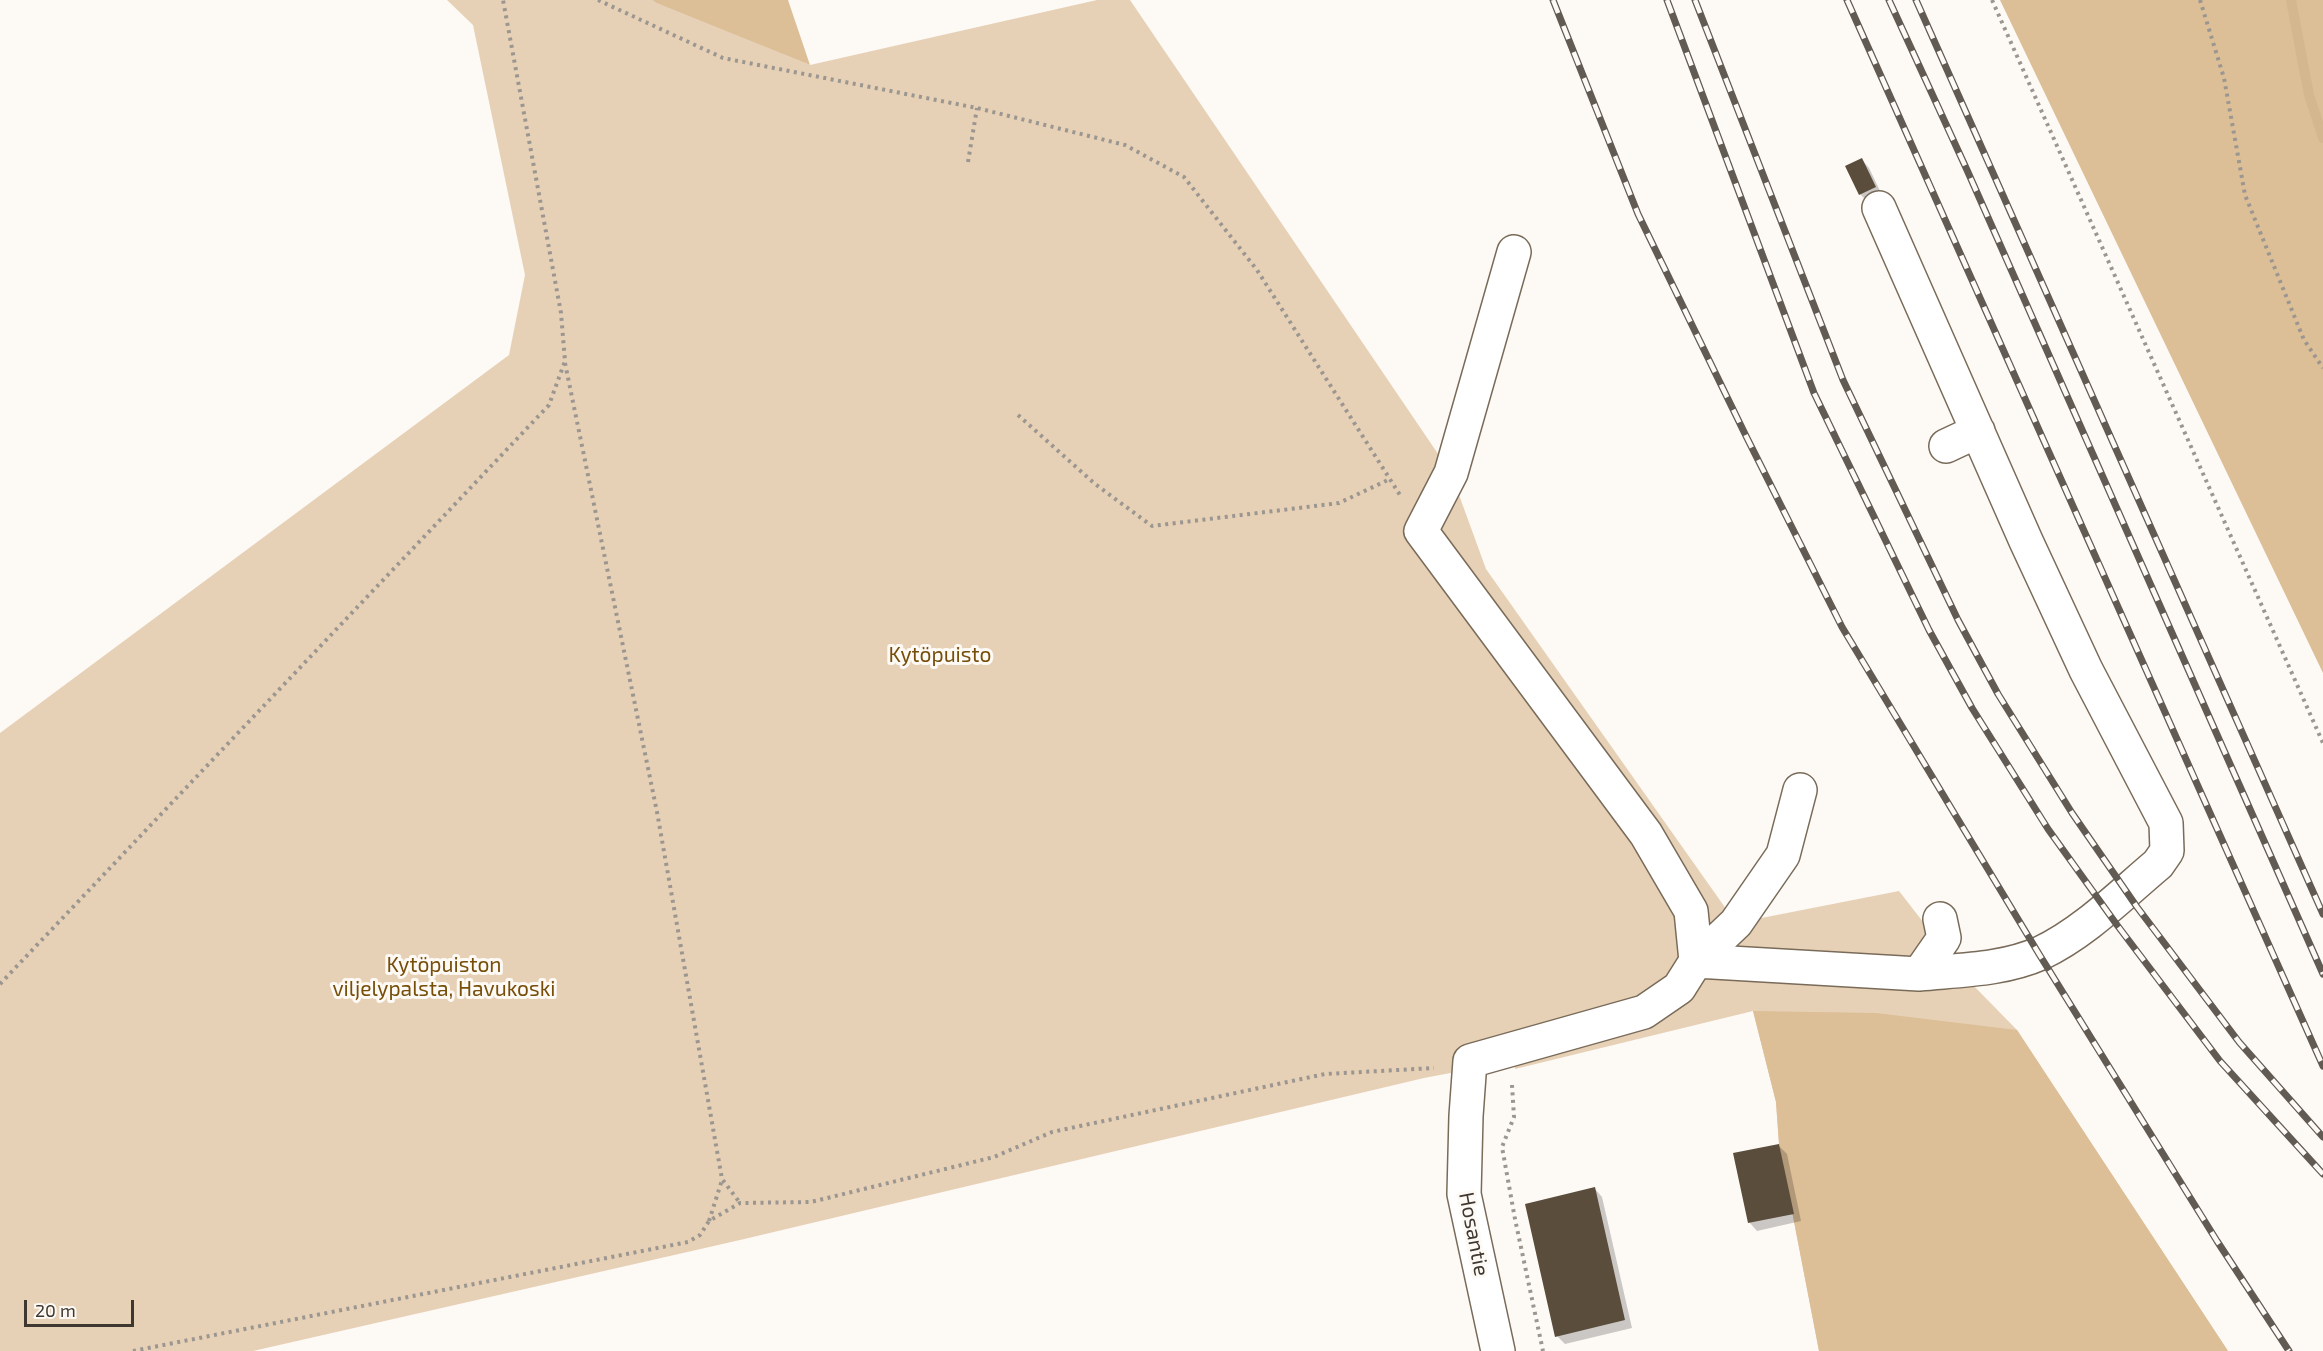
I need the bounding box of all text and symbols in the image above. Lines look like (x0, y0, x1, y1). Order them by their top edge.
park label: Kytöpuisto (889, 642, 991, 668)
park label: Kytöpuiston viljelypalsta, Havukoski (332, 952, 556, 1002)
street label: Hosantie (1454, 1190, 1494, 1278)
scale bar (27, 1288, 136, 1326)
text: 20 m (35, 1299, 76, 1321)

